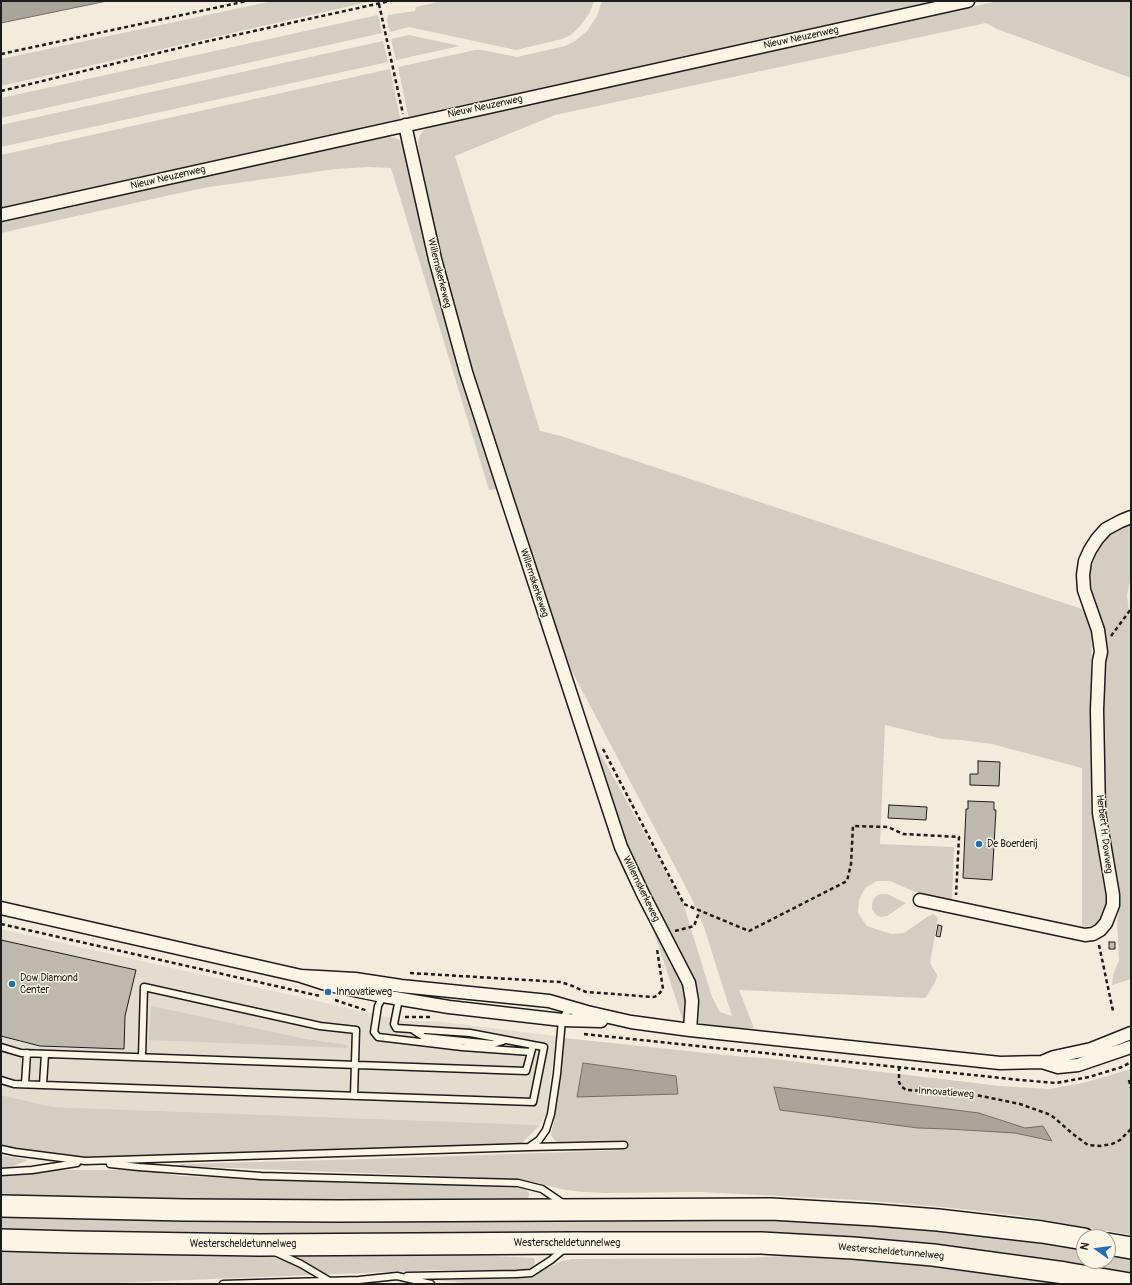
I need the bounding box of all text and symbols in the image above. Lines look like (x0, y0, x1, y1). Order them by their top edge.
street label: Nieuw Neuzenweg (762, 24, 840, 52)
street label: Nieuw Neuzenweg (446, 93, 524, 121)
street label: Nieuw Neuzenweg (129, 164, 207, 192)
street label: Willemskerkeweg (425, 237, 453, 309)
street label: Willemskerkeweg (517, 547, 551, 619)
street label: Herbert H. Dowweg (1093, 794, 1115, 874)
place label: De Boerderij (987, 838, 1037, 850)
marker: De Boerderij (974, 839, 984, 849)
street label: Willemskerkeweg (620, 854, 662, 924)
place label: Dow Diamond Center (20, 972, 78, 996)
marker: Dow Diamond Center (7, 979, 17, 989)
place label: Innovatieweg (336, 986, 392, 998)
marker: Innovatieweg (323, 987, 333, 997)
street label: Innovatieweg (918, 1085, 974, 1101)
north arrow (1076, 1229, 1116, 1269)
street label: Westerscheldetunnelweg (514, 1237, 620, 1249)
street label: Westerscheldetunnelweg (190, 1238, 296, 1250)
street label: Westerscheldetunnelweg (838, 1241, 944, 1263)
text: N (1078, 1241, 1092, 1251)

